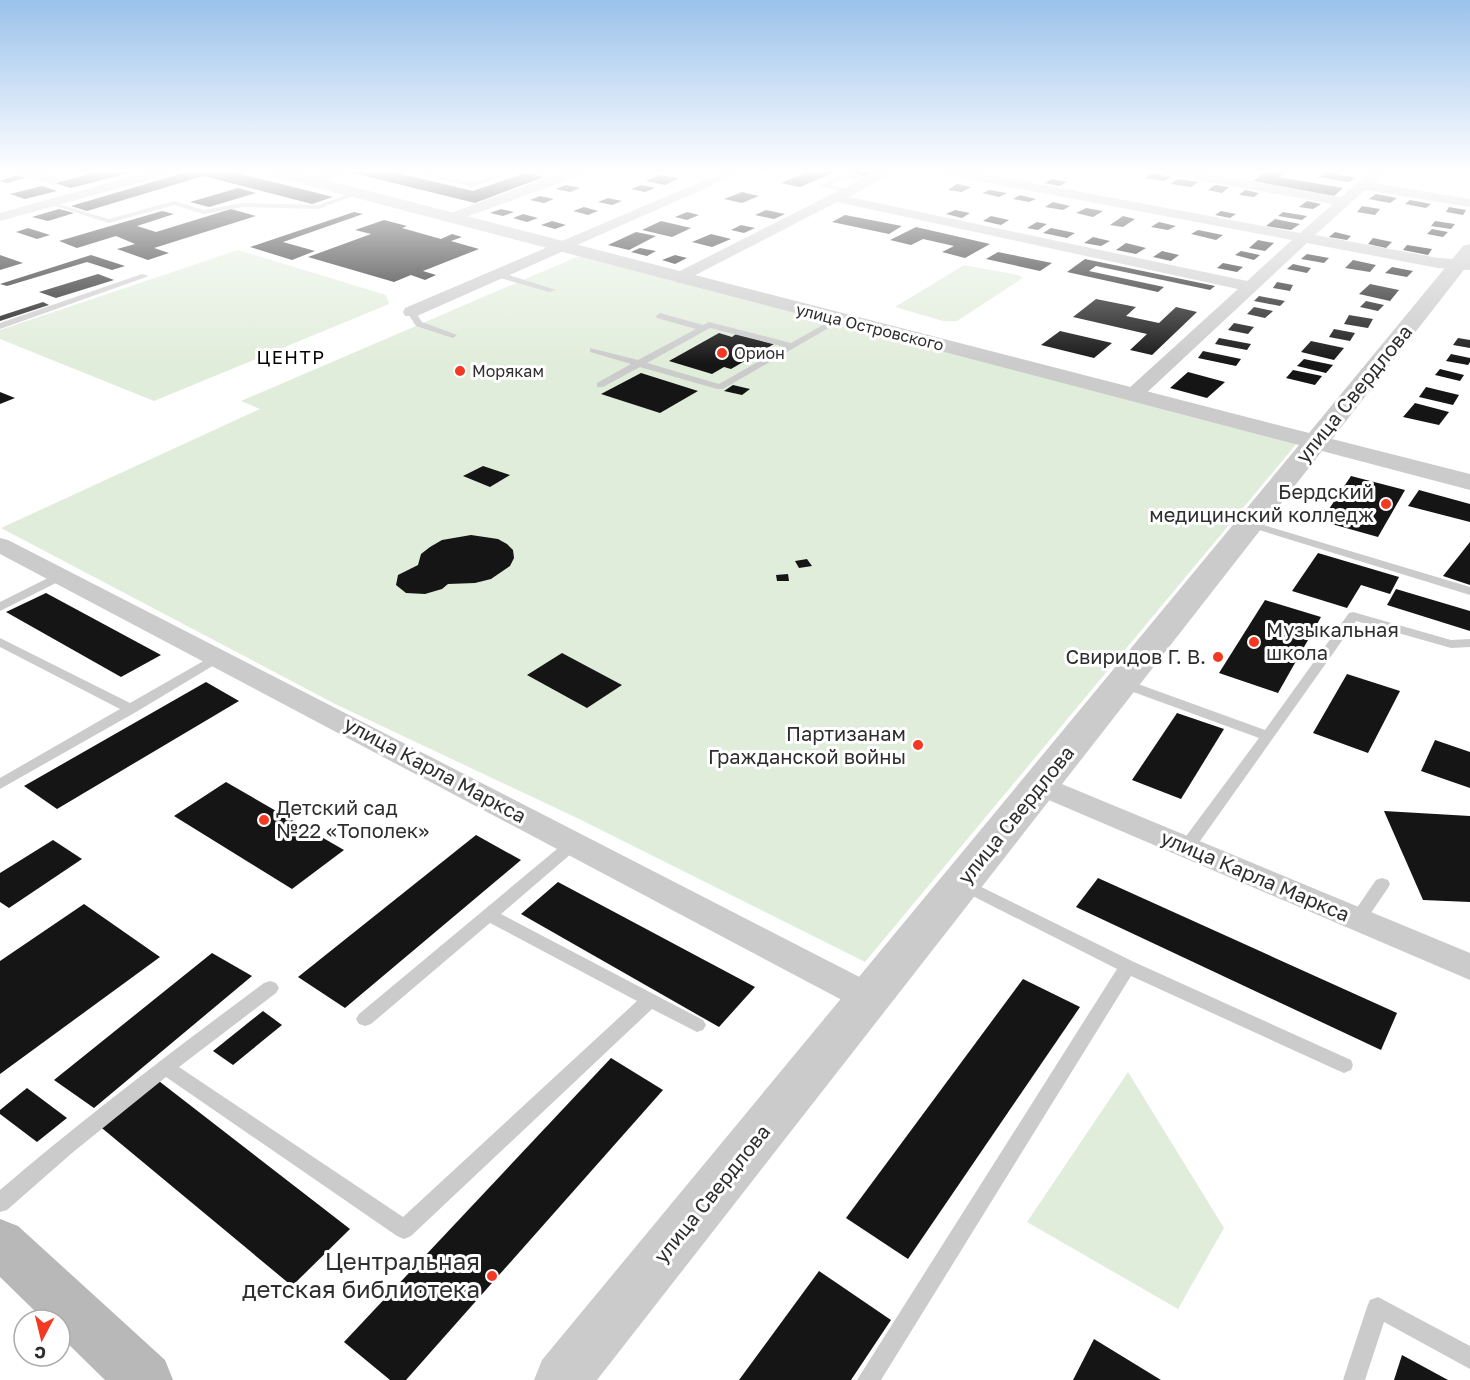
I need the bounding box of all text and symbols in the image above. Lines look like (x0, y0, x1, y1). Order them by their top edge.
street label: улица Островского (794, 299, 946, 355)
street label: улица Свердлова (1290, 319, 1416, 467)
place label: Орион (734, 343, 785, 363)
district label: ЦЕНТР (257, 346, 325, 368)
marker: Орион (715, 346, 729, 360)
place label: Морякам (472, 361, 544, 381)
marker: Морякам (453, 364, 467, 378)
place label: Бердский медицинский колледж (1149, 479, 1374, 526)
marker: Бердский медицинский колледж (1379, 497, 1393, 511)
place label: Музыкальная школа (1266, 617, 1399, 664)
marker: Музыкальная школа (1247, 635, 1261, 649)
place label: Свиридов Г. В. (1065, 644, 1206, 668)
marker: Свиридов Г. В. (1211, 650, 1225, 664)
street label: улица Карла Маркса (340, 711, 531, 827)
place label: Партизанам Гражданской войны (708, 721, 906, 768)
marker: Партизанам Гражданской войны (911, 738, 925, 752)
street label: улица Свердлова (952, 740, 1078, 888)
place label: Детский сад №22 «Тополек» (276, 795, 429, 842)
marker: Детский сад №22 «Тополек» (257, 813, 271, 827)
street label: улица Карла Маркса (1157, 824, 1353, 926)
street label: улица Свердлова (648, 1119, 774, 1267)
place label: Центральная детская библиотека (242, 1246, 480, 1303)
marker: Центральная детская библиотека (485, 1269, 499, 1283)
north arrow (12, 1308, 72, 1368)
text: С (33, 1342, 47, 1364)

